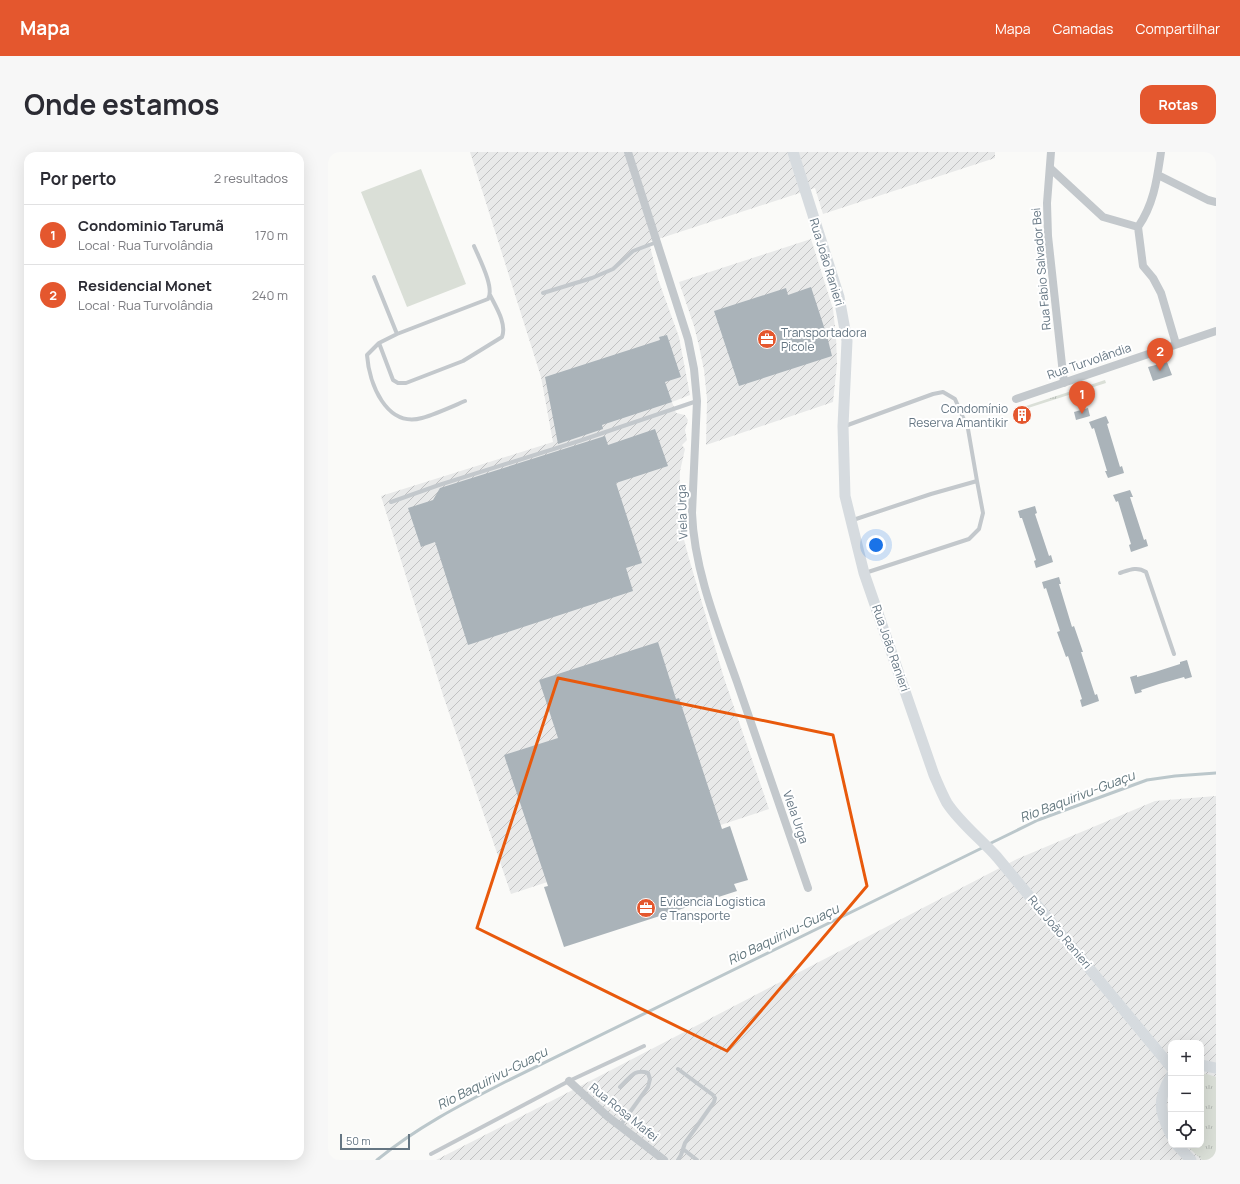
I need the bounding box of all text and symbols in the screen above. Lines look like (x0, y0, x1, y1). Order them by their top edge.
text: Mapa (20, 15, 70, 41)
text: Mapa (995, 19, 1031, 38)
text: Camadas (1053, 19, 1113, 38)
text: Compartilhar (1135, 19, 1220, 38)
text: Onde estamos (24, 85, 219, 123)
button: Rotas (1140, 85, 1216, 124)
text: Por perto (40, 167, 116, 190)
text: 2 resultados (214, 169, 288, 187)
street label: Rua Fabio Salvador Bei (1027, 207, 1055, 331)
text: Condominio Tarumã (78, 215, 224, 236)
street label: Rua João Ranieri (806, 216, 848, 308)
text: 1 (50, 226, 56, 244)
text: 170 m (255, 226, 288, 244)
text: Local · Rua Turvolândia (78, 236, 213, 254)
text: Residencial Monet (78, 275, 212, 296)
text: 2 (49, 286, 57, 304)
text: 240 m (252, 286, 288, 304)
text: Local · Rua Turvolândia (78, 296, 213, 314)
place label: Transportadora Picole (781, 324, 867, 355)
office icon: Transportadora Picole (756, 328, 778, 350)
pin: 2 (1147, 338, 1173, 371)
street label: Rua Turvolândia (1045, 339, 1133, 383)
pin: 1 (1069, 381, 1095, 414)
place label: Condomínio Reserva Amantikir (909, 400, 1009, 431)
building icon: Condomínio Reserva Amantikir (1011, 404, 1033, 426)
street label: Viela Urga (673, 484, 691, 540)
your location (866, 535, 886, 555)
street label: Rua João Ranieri (868, 602, 914, 694)
water label: Rio Baquirivu-Guaçu (1017, 765, 1138, 826)
street label: Viela Urga (779, 788, 813, 846)
street label: Rua João Ranieri (1024, 892, 1096, 972)
place label: Evidencia Logistica e Transporte (660, 893, 765, 924)
office icon: Evidencia Logistica e Transporte (635, 897, 657, 919)
water label: Rio Baquirivu-Guaçu (724, 899, 843, 969)
map controls (1168, 1040, 1204, 1148)
button: + (1168, 1040, 1204, 1076)
water label: Rio Baquirivu-Guaçu (434, 1042, 551, 1114)
button: − (1168, 1076, 1204, 1112)
street label: Rua Rosa Mafei (586, 1079, 662, 1145)
button: locate (1168, 1112, 1204, 1148)
scale bar (340, 1132, 410, 1151)
text: 50 m (346, 1133, 371, 1148)

